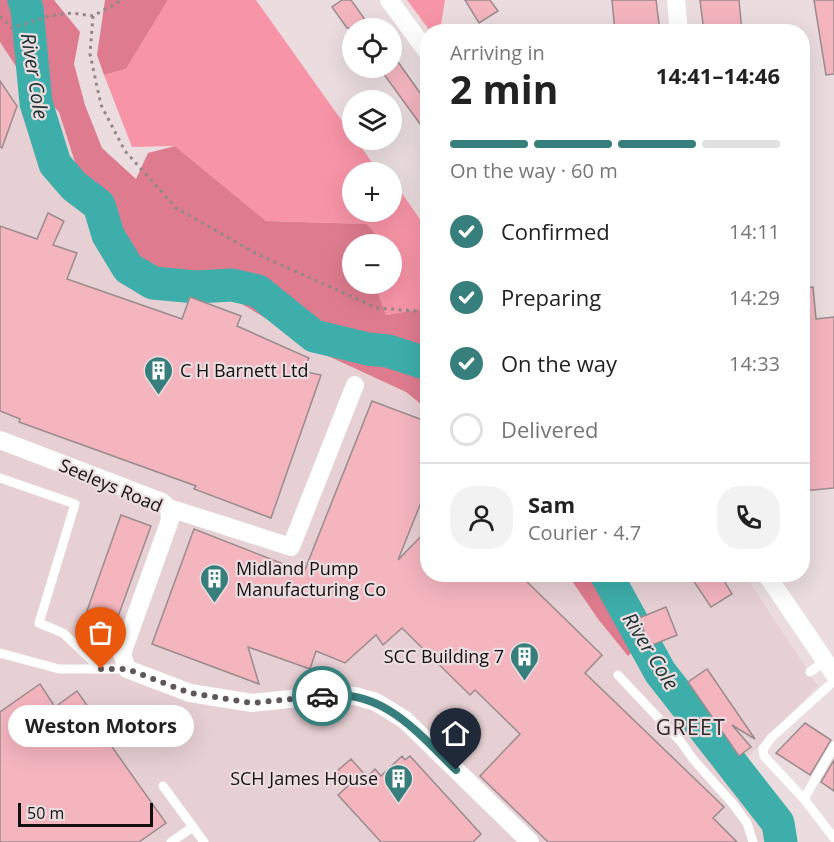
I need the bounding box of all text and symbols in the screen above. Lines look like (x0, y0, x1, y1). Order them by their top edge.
map controls (342, 18, 402, 294)
button: locate (342, 18, 402, 78)
water label: River Cole (15, 31, 55, 121)
text: Arriving in (450, 39, 545, 66)
text: 14:41–14:46 (656, 60, 780, 90)
text: 2 min (450, 62, 558, 115)
button: layers (342, 90, 402, 150)
text: On the way · 60 m (450, 157, 618, 184)
button: + (342, 162, 402, 222)
icon: check (450, 215, 483, 248)
text: Confirmed (501, 216, 610, 246)
text: 14:11 (729, 218, 780, 245)
button: − (342, 234, 402, 294)
icon: check (450, 281, 483, 314)
text: Preparing (501, 282, 601, 312)
text: 14:29 (729, 284, 780, 311)
icon: check (450, 347, 483, 380)
text: On the way (501, 348, 617, 378)
text: 14:33 (729, 350, 780, 377)
building icon: C H Barnett Ltd (143, 354, 175, 396)
place label: C H Barnett Ltd (180, 358, 308, 382)
text: Delivered (501, 414, 599, 444)
street label: Seeleys Road (56, 452, 166, 518)
button: person (450, 486, 513, 549)
button: phone (717, 486, 780, 549)
text: Sam (528, 489, 575, 519)
text: Courier · 4.7 (528, 519, 641, 546)
place label: Midland Pump Manufacturing Co (236, 556, 386, 601)
building icon: Midland Pump Manufacturing Co (199, 562, 231, 604)
pin (75, 607, 126, 669)
water label: River Cole (617, 607, 685, 695)
icon: bag (84, 616, 117, 649)
building icon: SCC Building 7 (509, 640, 541, 682)
place label: SCC Building 7 (384, 644, 504, 668)
courier (292, 666, 352, 726)
icon: car (306, 680, 339, 713)
callout: Weston Motors (8, 705, 194, 747)
pin (430, 708, 481, 770)
text: Weston Motors (25, 712, 177, 739)
district label: GREET (656, 713, 726, 741)
icon: home (439, 717, 472, 750)
building icon: SCH James House (383, 762, 415, 804)
place label: SCH James House (230, 766, 378, 790)
scale bar (18, 800, 153, 828)
text: 50 m (27, 802, 64, 824)

